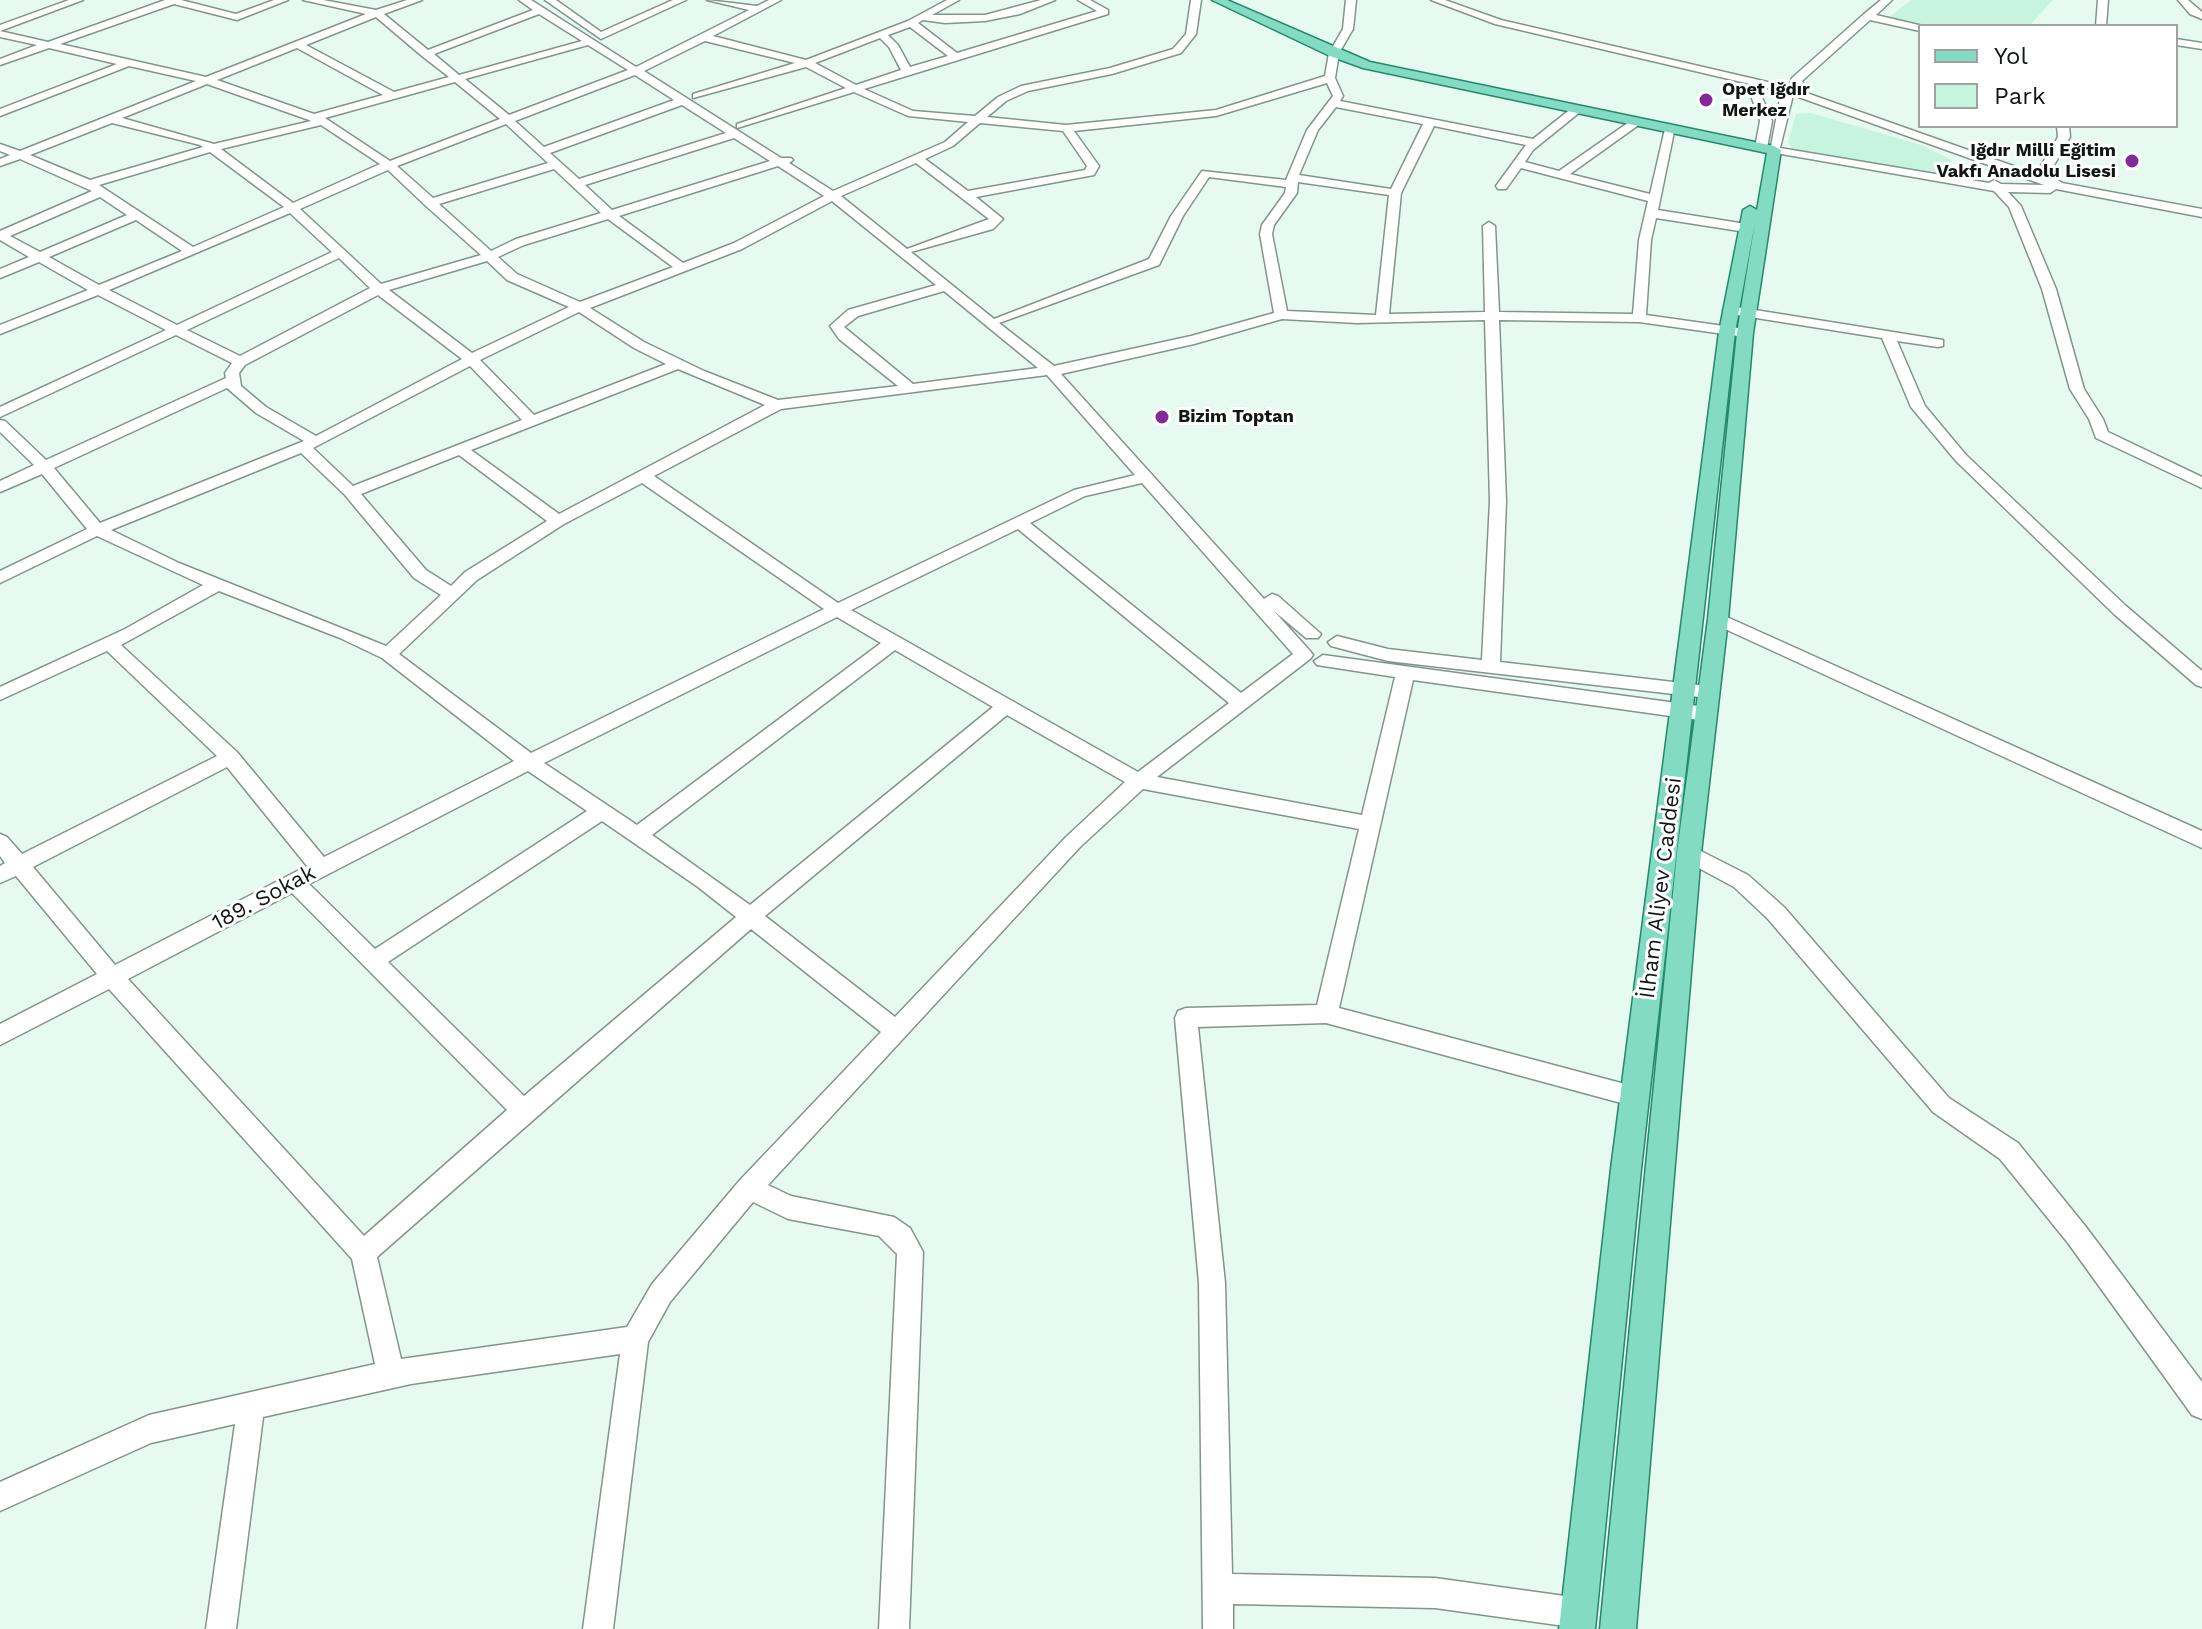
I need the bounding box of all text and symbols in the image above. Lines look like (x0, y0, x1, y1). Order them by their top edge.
legend (1918, 24, 2178, 128)
text: Yol (1994, 42, 2028, 70)
place label: Opet Iğdır Merkez (1722, 79, 1810, 122)
text: Park (1994, 82, 2046, 110)
marker: Opet Iğdır Merkez (1697, 91, 1715, 109)
place label: Iğdır Milli Eğitim Vakfı Anadolu Lisesi (1936, 140, 2116, 182)
marker: Iğdır Milli Eğitim Vakfı Anadolu Lisesi (2123, 152, 2141, 170)
place label: Bizim Toptan (1178, 406, 1294, 428)
marker: Bizim Toptan (1153, 408, 1171, 426)
street label: İlham Aliyev Caddesi (1634, 776, 1688, 1000)
street label: 189. Sokak (208, 860, 320, 936)

